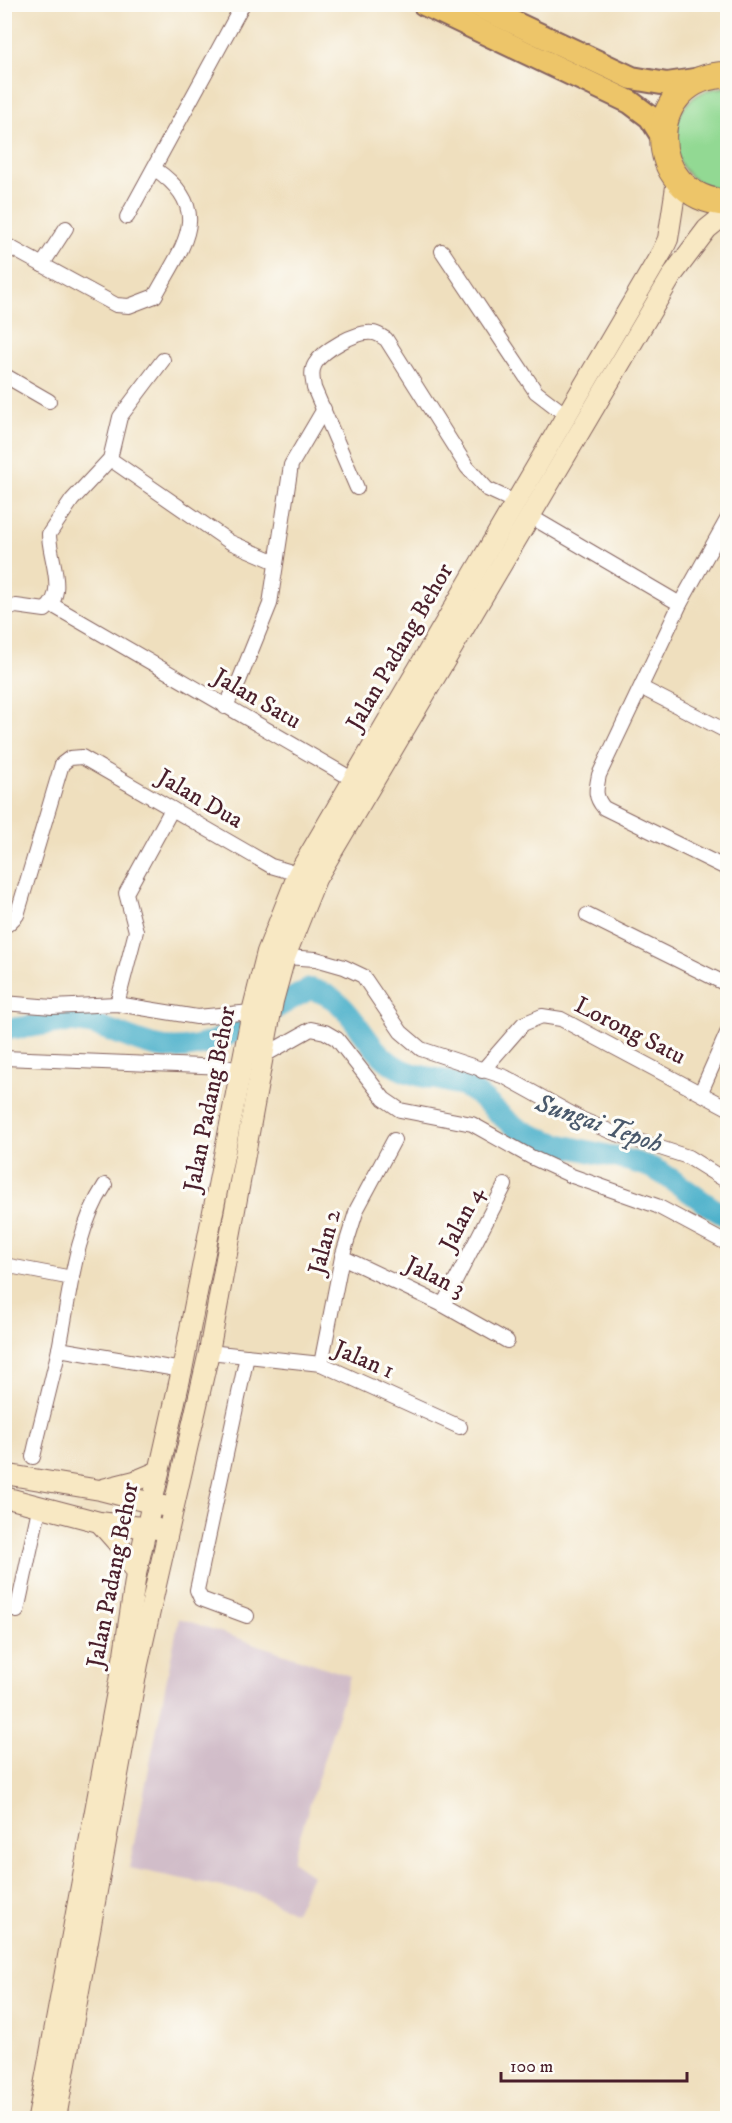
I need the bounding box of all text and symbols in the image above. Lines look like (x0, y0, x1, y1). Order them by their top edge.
street label: Jalan Padang Behor (339, 558, 460, 738)
street label: Jalan Satu (206, 661, 306, 736)
street label: Jalan Dua (150, 762, 249, 836)
street label: Lorong Satu (569, 990, 691, 1072)
street label: Jalan Padang Behor (177, 1004, 243, 1196)
water label: Sungai Tepoh (530, 1087, 667, 1161)
street label: Jalan 4 (432, 1181, 491, 1258)
street label: Jalan 2 (301, 1206, 348, 1280)
street label: Jalan 3 (398, 1249, 470, 1304)
street label: Jalan 1 (327, 1333, 399, 1386)
street label: Jalan Padang Behor (80, 1480, 146, 1672)
scale bar (501, 2045, 687, 2083)
text: 100 m (510, 2056, 553, 2078)

